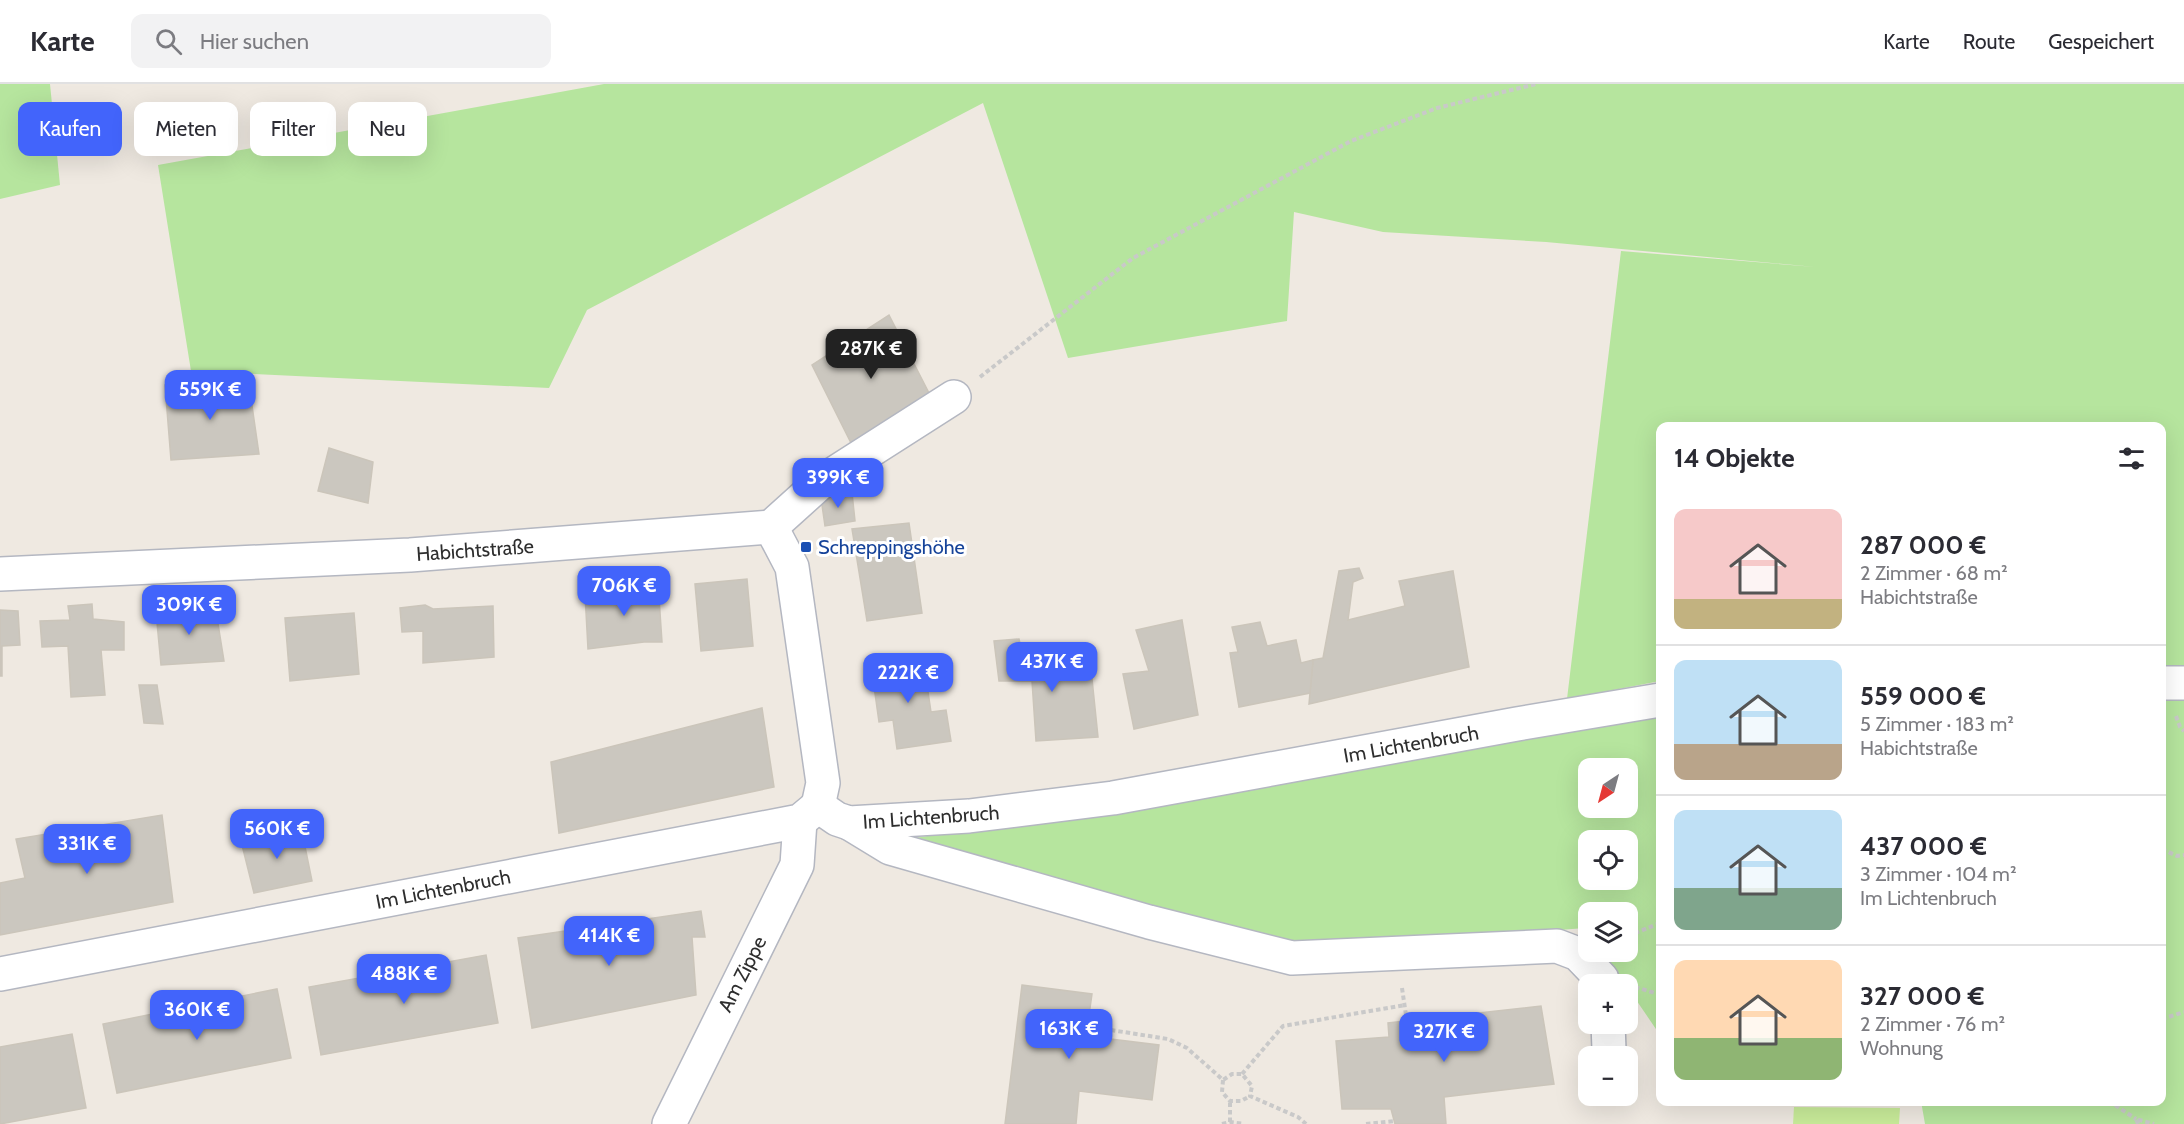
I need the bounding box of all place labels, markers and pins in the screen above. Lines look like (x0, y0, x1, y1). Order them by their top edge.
pin: 287K € (822, 329, 920, 380)
pin: 559K € (161, 370, 259, 421)
pin: 399K € (789, 458, 887, 509)
place label: Schreppingshöhe (818, 535, 965, 559)
marker: Schreppingshöhe (799, 540, 813, 554)
pin: 706K € (575, 566, 673, 617)
pin: 309K € (140, 585, 238, 636)
pin: 437K € (1003, 642, 1101, 693)
pin: 222K € (859, 653, 957, 704)
pin: 560K € (228, 809, 326, 860)
pin: 331K € (38, 824, 136, 875)
pin: 414K € (560, 916, 658, 967)
pin: 488K € (355, 954, 453, 1005)
pin: 360K € (148, 990, 246, 1041)
pin: 163K € (1020, 1009, 1118, 1060)
pin: 327K € (1395, 1012, 1493, 1063)

